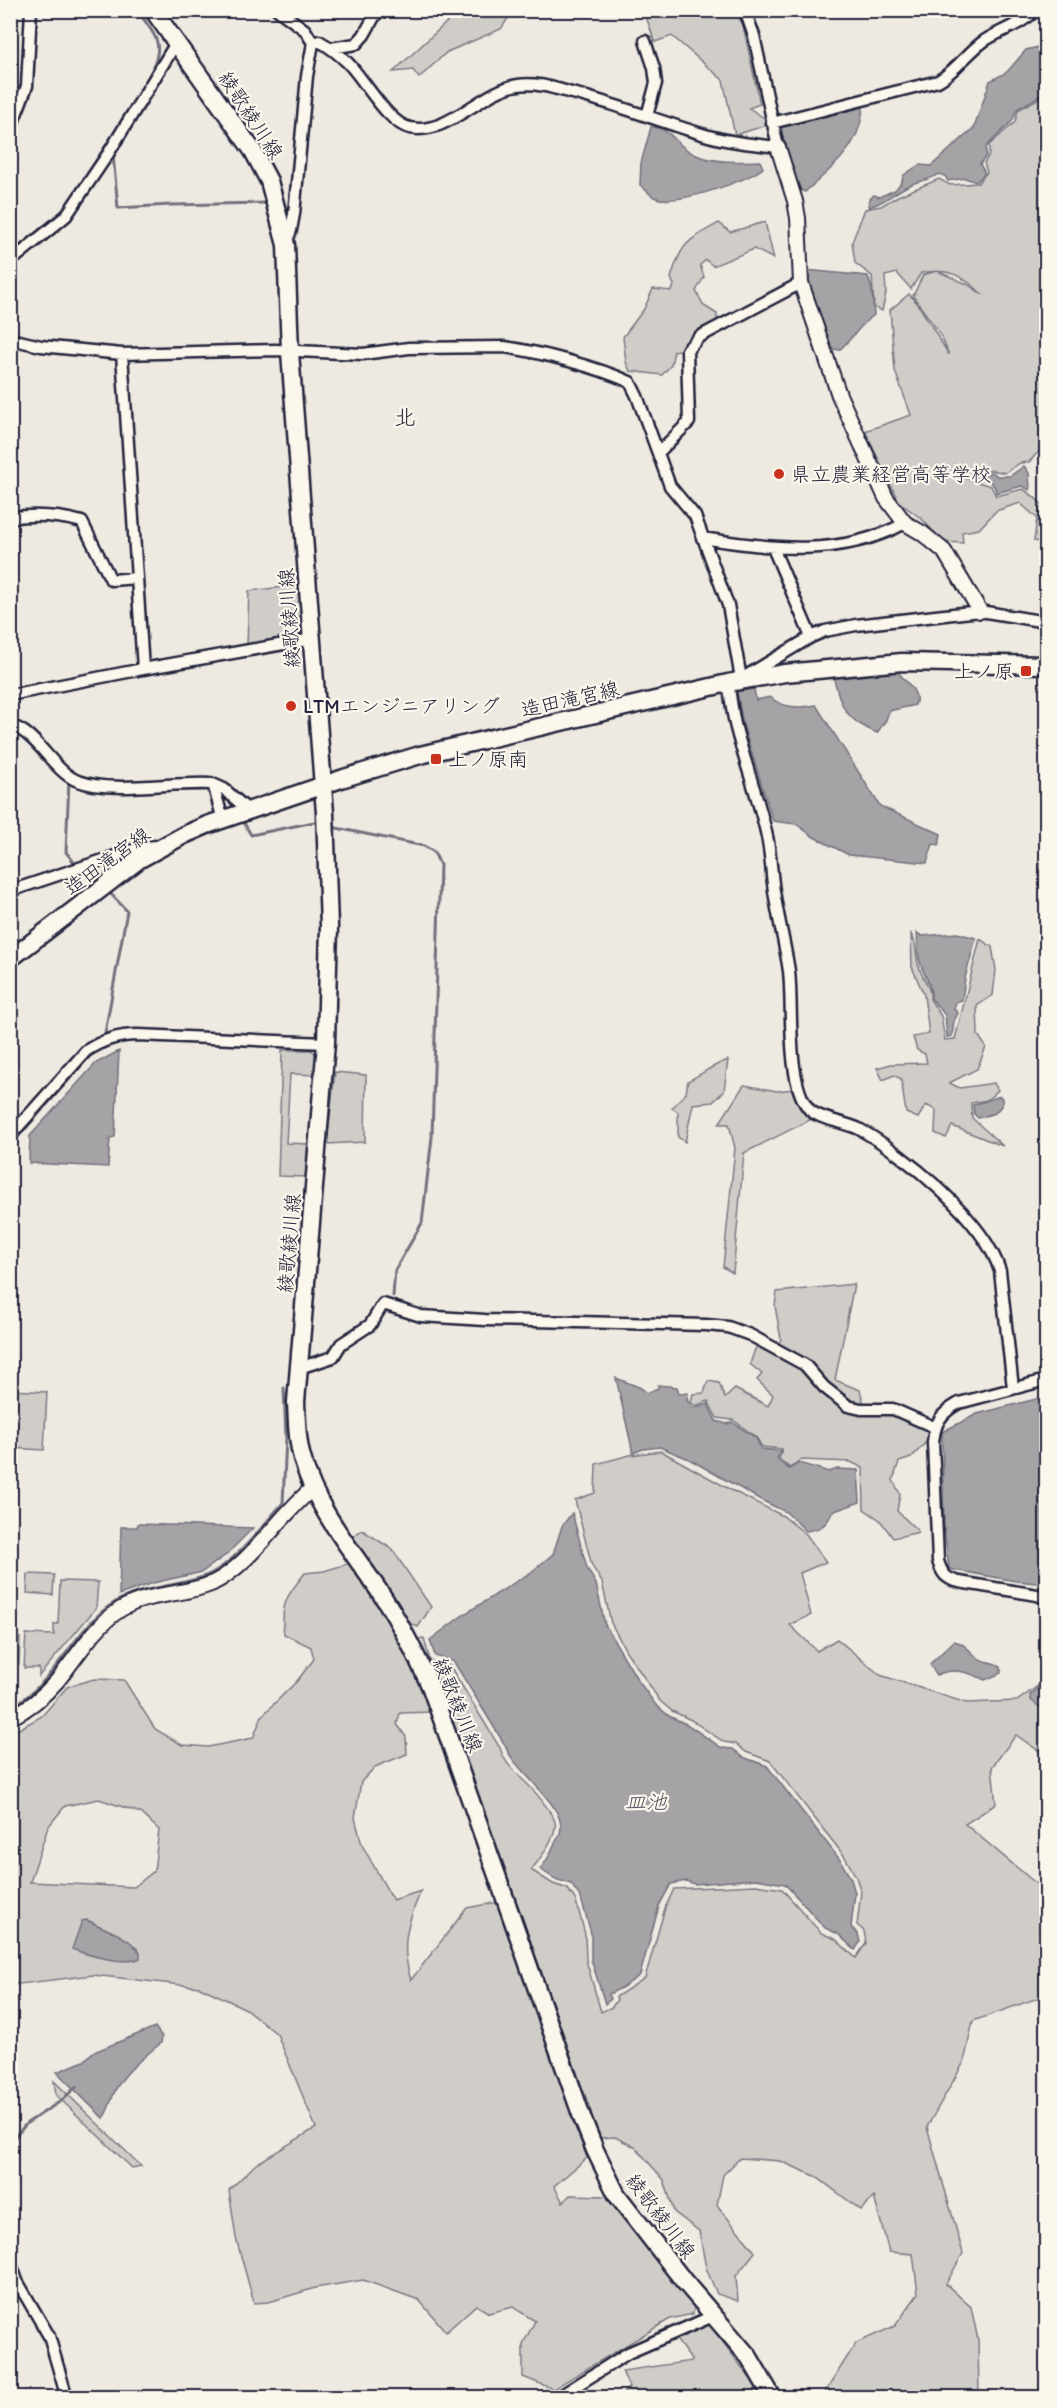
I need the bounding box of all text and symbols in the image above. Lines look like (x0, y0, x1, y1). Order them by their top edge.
street label: 綾歌綾川線 (214, 67, 288, 163)
district label: 北 (394, 404, 416, 431)
place label: 県立農業経営高等学校 (791, 462, 991, 486)
marker: 県立農業経営高等学校 (772, 467, 786, 481)
street label: 綾歌綾川線 (274, 567, 304, 669)
place label: 上ノ原 (954, 659, 1014, 683)
marker: 上ノ原 (1019, 664, 1033, 678)
street label: 造田滝宮線 (519, 676, 621, 722)
place label: LTMエンジニアリング (303, 694, 500, 718)
marker: LTMエンジニアリング (284, 699, 298, 713)
place label: 上ノ原南 (448, 747, 528, 771)
marker: 上ノ原南 (429, 752, 443, 766)
street label: 造田滝宮線 (59, 822, 155, 900)
street label: 綾歌綾川線 (273, 1192, 305, 1294)
street label: 綾歌綾川線 (428, 1654, 488, 1756)
water label: 皿池 (625, 1789, 668, 1814)
street label: 綾歌綾川線 (621, 2169, 701, 2263)

